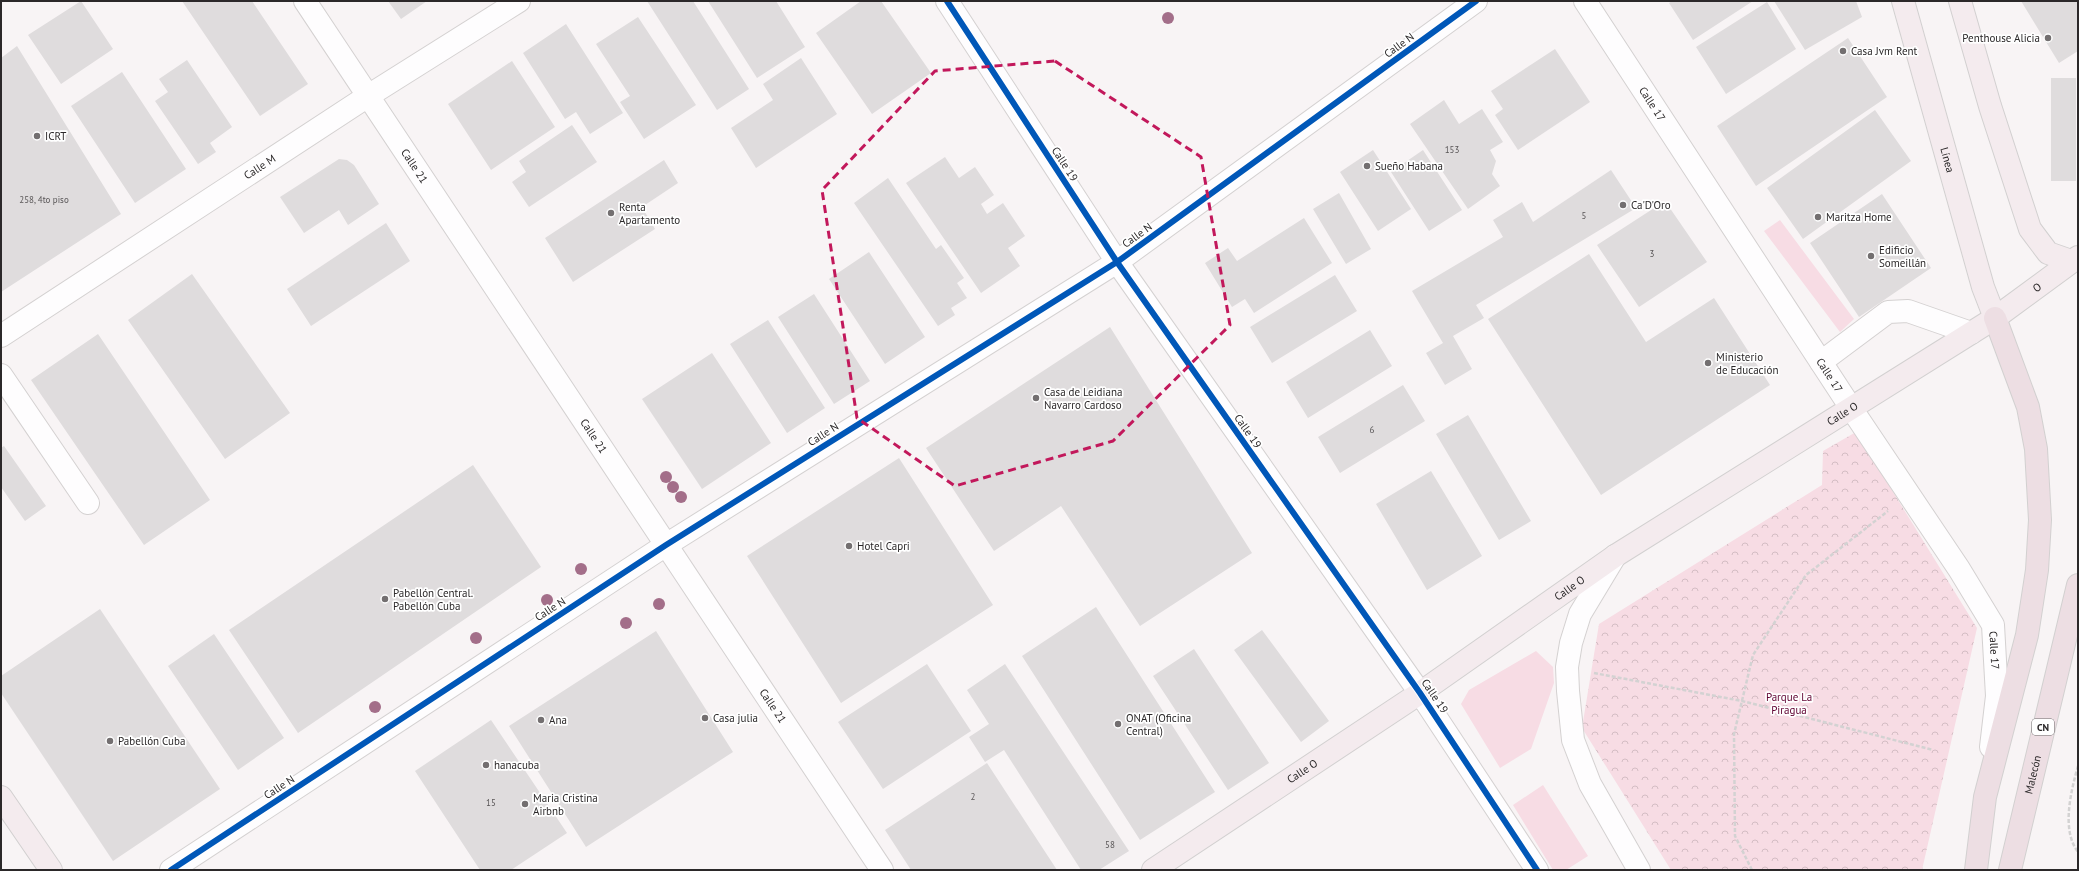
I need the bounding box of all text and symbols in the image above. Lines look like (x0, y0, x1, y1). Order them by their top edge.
street label: Calle N (1381, 29, 1417, 61)
place label: Penthouse Alicia (1962, 31, 2040, 45)
marker: Penthouse Alicia (2043, 33, 2053, 43)
place label: Casa Jvm Rent (1851, 44, 1918, 58)
marker: Casa Jvm Rent (1838, 46, 1848, 56)
street label: Calle 17 (1636, 84, 1669, 124)
place label: ICRT (45, 129, 66, 143)
marker: ICRT (32, 131, 42, 141)
street label: Calle 19 (1049, 144, 1081, 184)
house number: 153 (1445, 144, 1459, 155)
street label: Calle 21 (398, 146, 431, 186)
street label: Línea (1937, 146, 1958, 174)
street label: Calle M (241, 151, 278, 182)
place label: Sueño Habana (1375, 159, 1443, 173)
marker: Sueño Habana (1362, 161, 1372, 171)
house number: 258, 4to piso (19, 194, 69, 205)
place label: Ca'D'Oro (1631, 198, 1671, 212)
place label: Renta Apartamento (619, 200, 680, 227)
marker: Ca'D'Oro (1618, 200, 1628, 210)
marker: Renta Apartamento (606, 208, 616, 218)
house number: 5 (1582, 210, 1587, 221)
place label: Maritza Home (1826, 210, 1892, 224)
marker: Maritza Home (1813, 212, 1823, 222)
street label: Calle N (1119, 219, 1155, 251)
place label: Edificio Someillán (1879, 243, 1926, 270)
house number: 3 (1650, 248, 1655, 259)
marker: Edificio Someillán (1866, 251, 1876, 261)
street label: O (2030, 279, 2044, 295)
place label: Ministerio de Educación (1716, 350, 1778, 377)
street label: Calle 17 (1813, 355, 1846, 395)
marker: Ministerio de Educación (1703, 358, 1713, 368)
place label: Casa de Leidiana Navarro Cardoso (1044, 385, 1122, 412)
marker: Casa de Leidiana Navarro Cardoso (1031, 393, 1041, 403)
street label: Calle O (1824, 399, 1861, 429)
street label: Calle 19 (1231, 411, 1265, 451)
street label: Calle 21 (577, 416, 610, 456)
street label: Calle N (805, 419, 841, 449)
house number: 6 (1370, 424, 1375, 435)
place label: Hotel Capri (857, 539, 910, 553)
marker: Hotel Capri (844, 541, 854, 551)
street label: Calle O (1551, 572, 1587, 604)
place label: Pabellón Central. Pabellón Cuba (393, 586, 473, 613)
marker: Pabellón Central. Pabellón Cuba (380, 594, 390, 604)
street label: Calle N (532, 594, 568, 624)
street label: Calle 17 (1986, 631, 2003, 670)
street label: Calle 19 (1418, 676, 1452, 716)
street label: Calle 21 (756, 686, 789, 726)
park label: Parque La Piragua (1766, 690, 1812, 717)
place label: Casa julia (713, 711, 758, 725)
place label: ONAT (Oficina Central) (1126, 711, 1191, 738)
place label: Ana (549, 713, 567, 727)
marker: Casa julia (700, 713, 710, 723)
marker: Ana (536, 715, 546, 725)
marker: ONAT (Oficina Central) (1113, 719, 1123, 729)
road number: CN (2032, 719, 2054, 735)
place label: Pabellón Cuba (118, 734, 185, 748)
marker: Pabellón Cuba (105, 736, 115, 746)
street label: Malecón (2021, 754, 2044, 796)
street label: Calle O (1284, 756, 1320, 786)
place label: hanacuba (494, 758, 539, 772)
marker: hanacuba (481, 760, 491, 770)
street label: Calle N (261, 772, 297, 802)
place label: Maria Cristina Airbnb (533, 791, 598, 818)
house number: 2 (971, 791, 976, 802)
house number: 15 (486, 797, 496, 808)
marker: Maria Cristina Airbnb (520, 799, 530, 809)
house number: 58 (1105, 839, 1115, 850)

